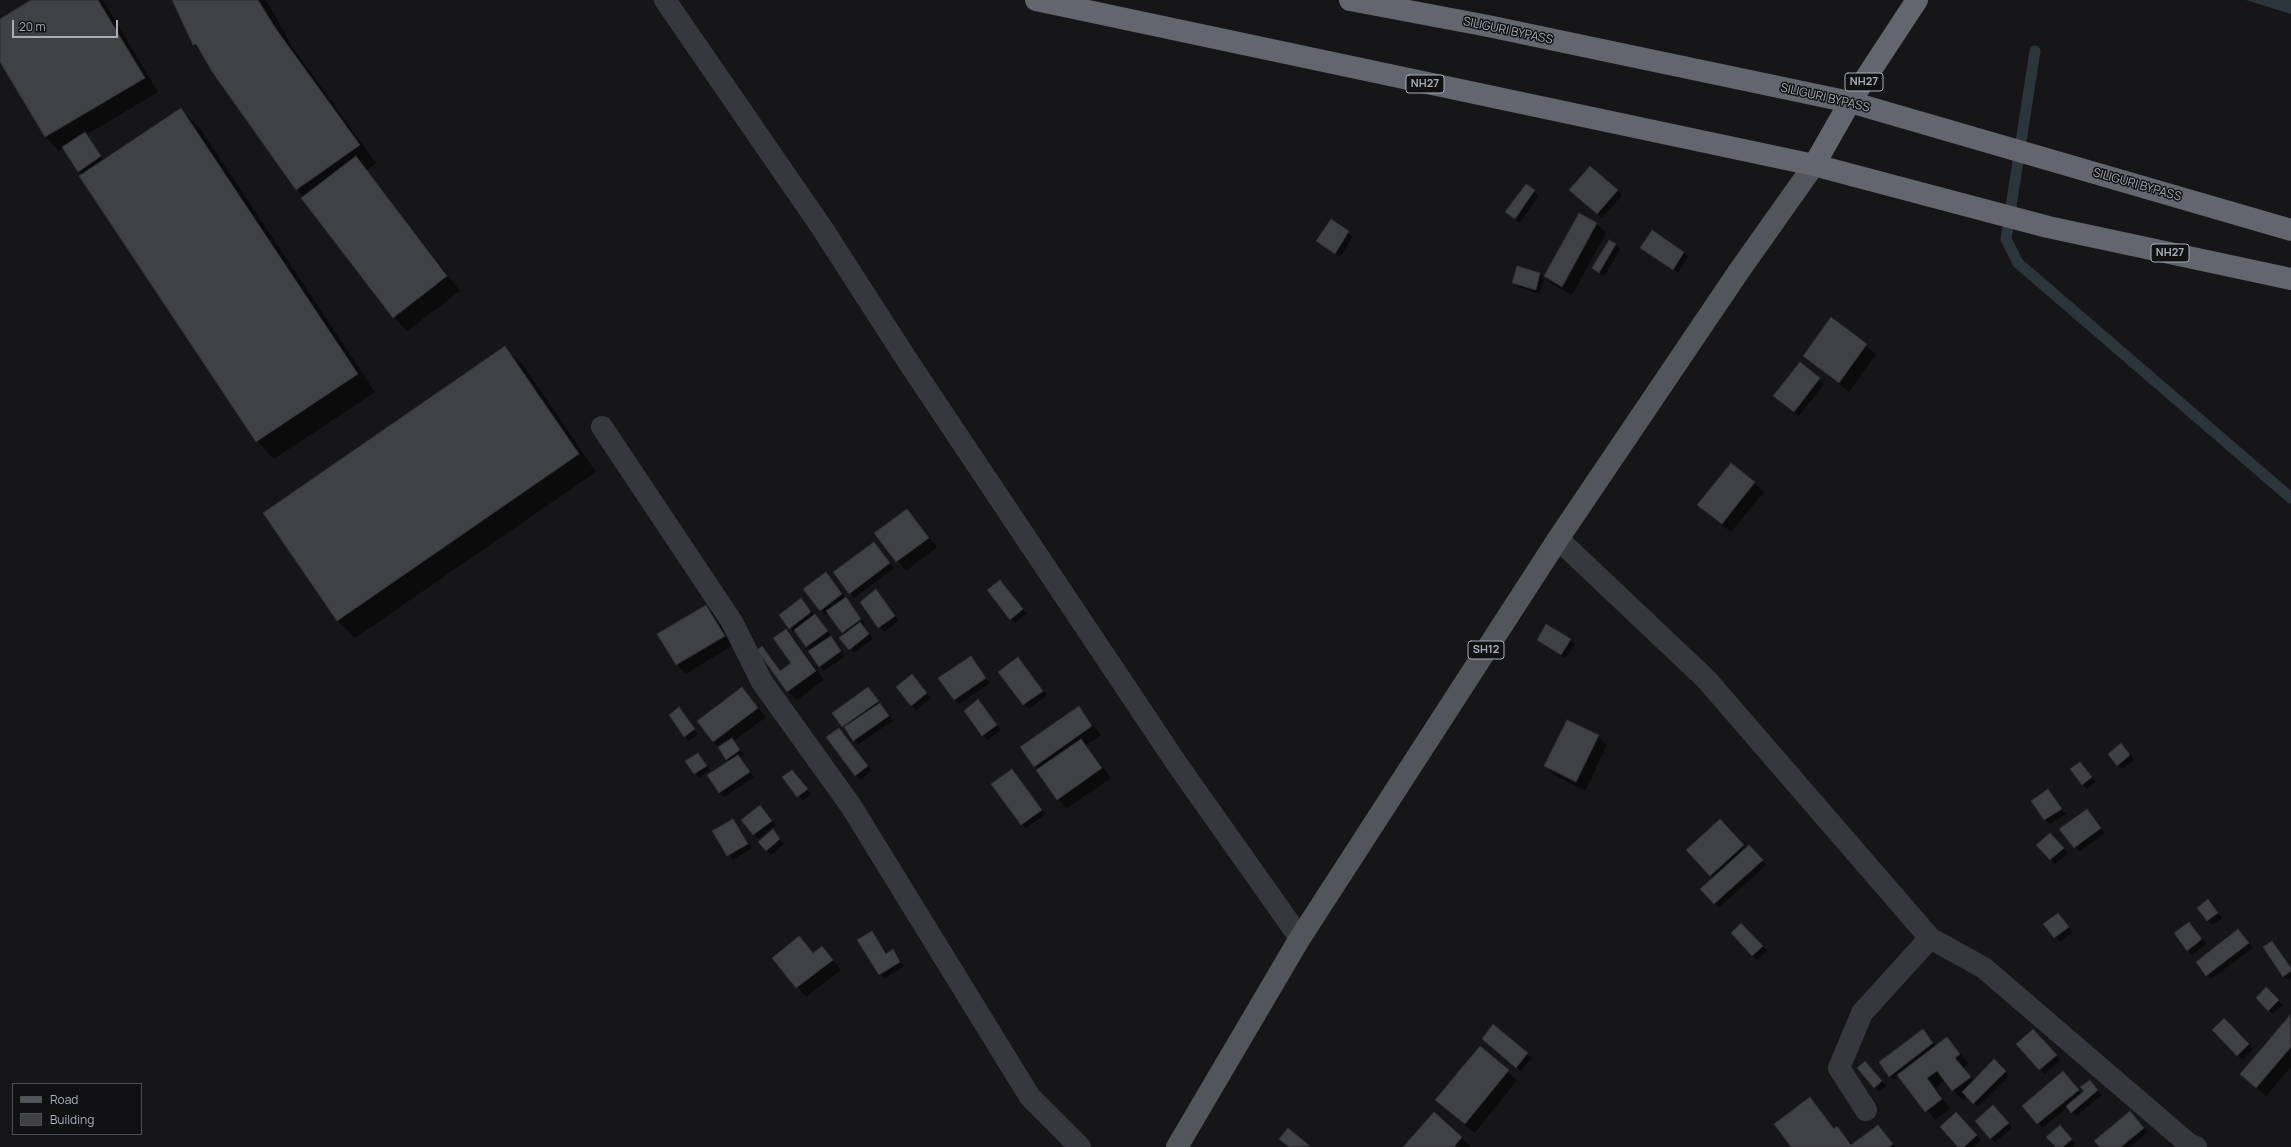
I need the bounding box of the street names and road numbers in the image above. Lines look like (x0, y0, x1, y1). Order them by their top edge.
street label: SILIGURI BYPASS (1462, 14, 1554, 48)
road number: NH27 (1845, 73, 1883, 91)
road number: NH27 (1406, 75, 1444, 93)
street label: SILIGURI BYPASS (1779, 81, 1871, 115)
street label: SILIGURI BYPASS (2091, 165, 2183, 205)
road number: NH27 (2151, 244, 2189, 262)
road number: SH12 (1468, 641, 1504, 659)

